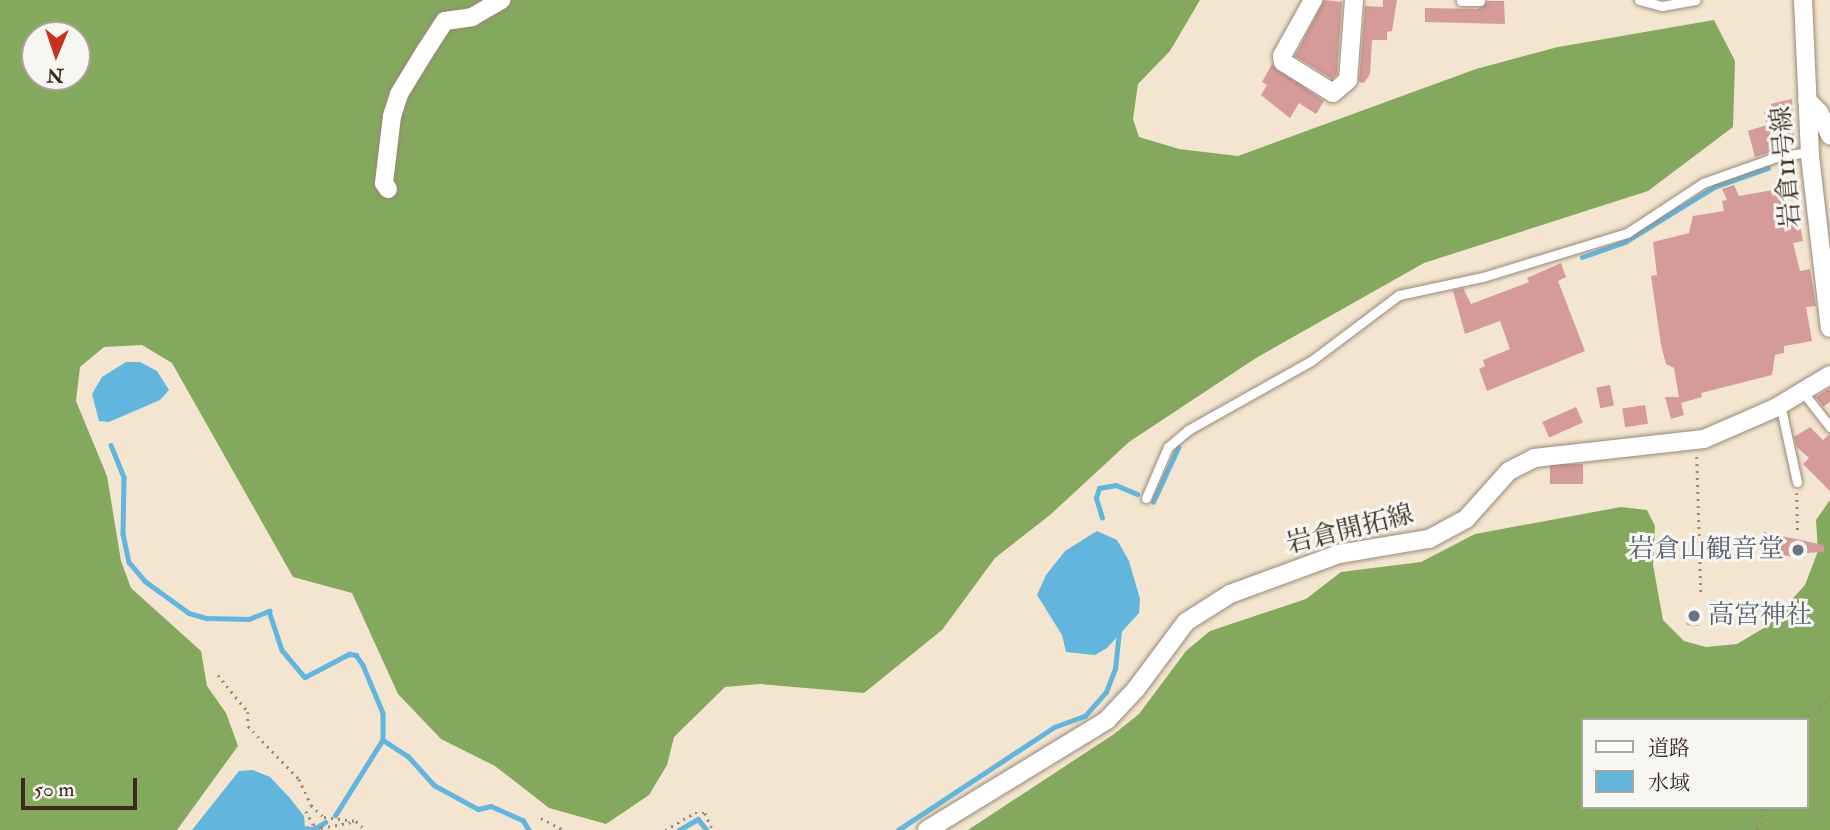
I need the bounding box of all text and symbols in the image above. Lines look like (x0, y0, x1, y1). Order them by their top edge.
north arrow (21, 21, 91, 91)
text: N (46, 63, 64, 87)
street label: 岩倉11号線 (1766, 105, 1808, 229)
street label: 岩倉開拓線 (1283, 499, 1417, 561)
place label: 岩倉山観音堂 (1628, 534, 1784, 566)
marker: 岩倉山観音堂 (1790, 542, 1806, 558)
place label: 高宮神社 (1708, 600, 1812, 632)
marker: 高宮神社 (1686, 608, 1702, 624)
legend (1582, 718, 1809, 809)
text: 道路 (1648, 735, 1690, 762)
scale bar (24, 764, 140, 808)
text: 水域 (1648, 770, 1690, 797)
text: 50 m (34, 776, 75, 803)

